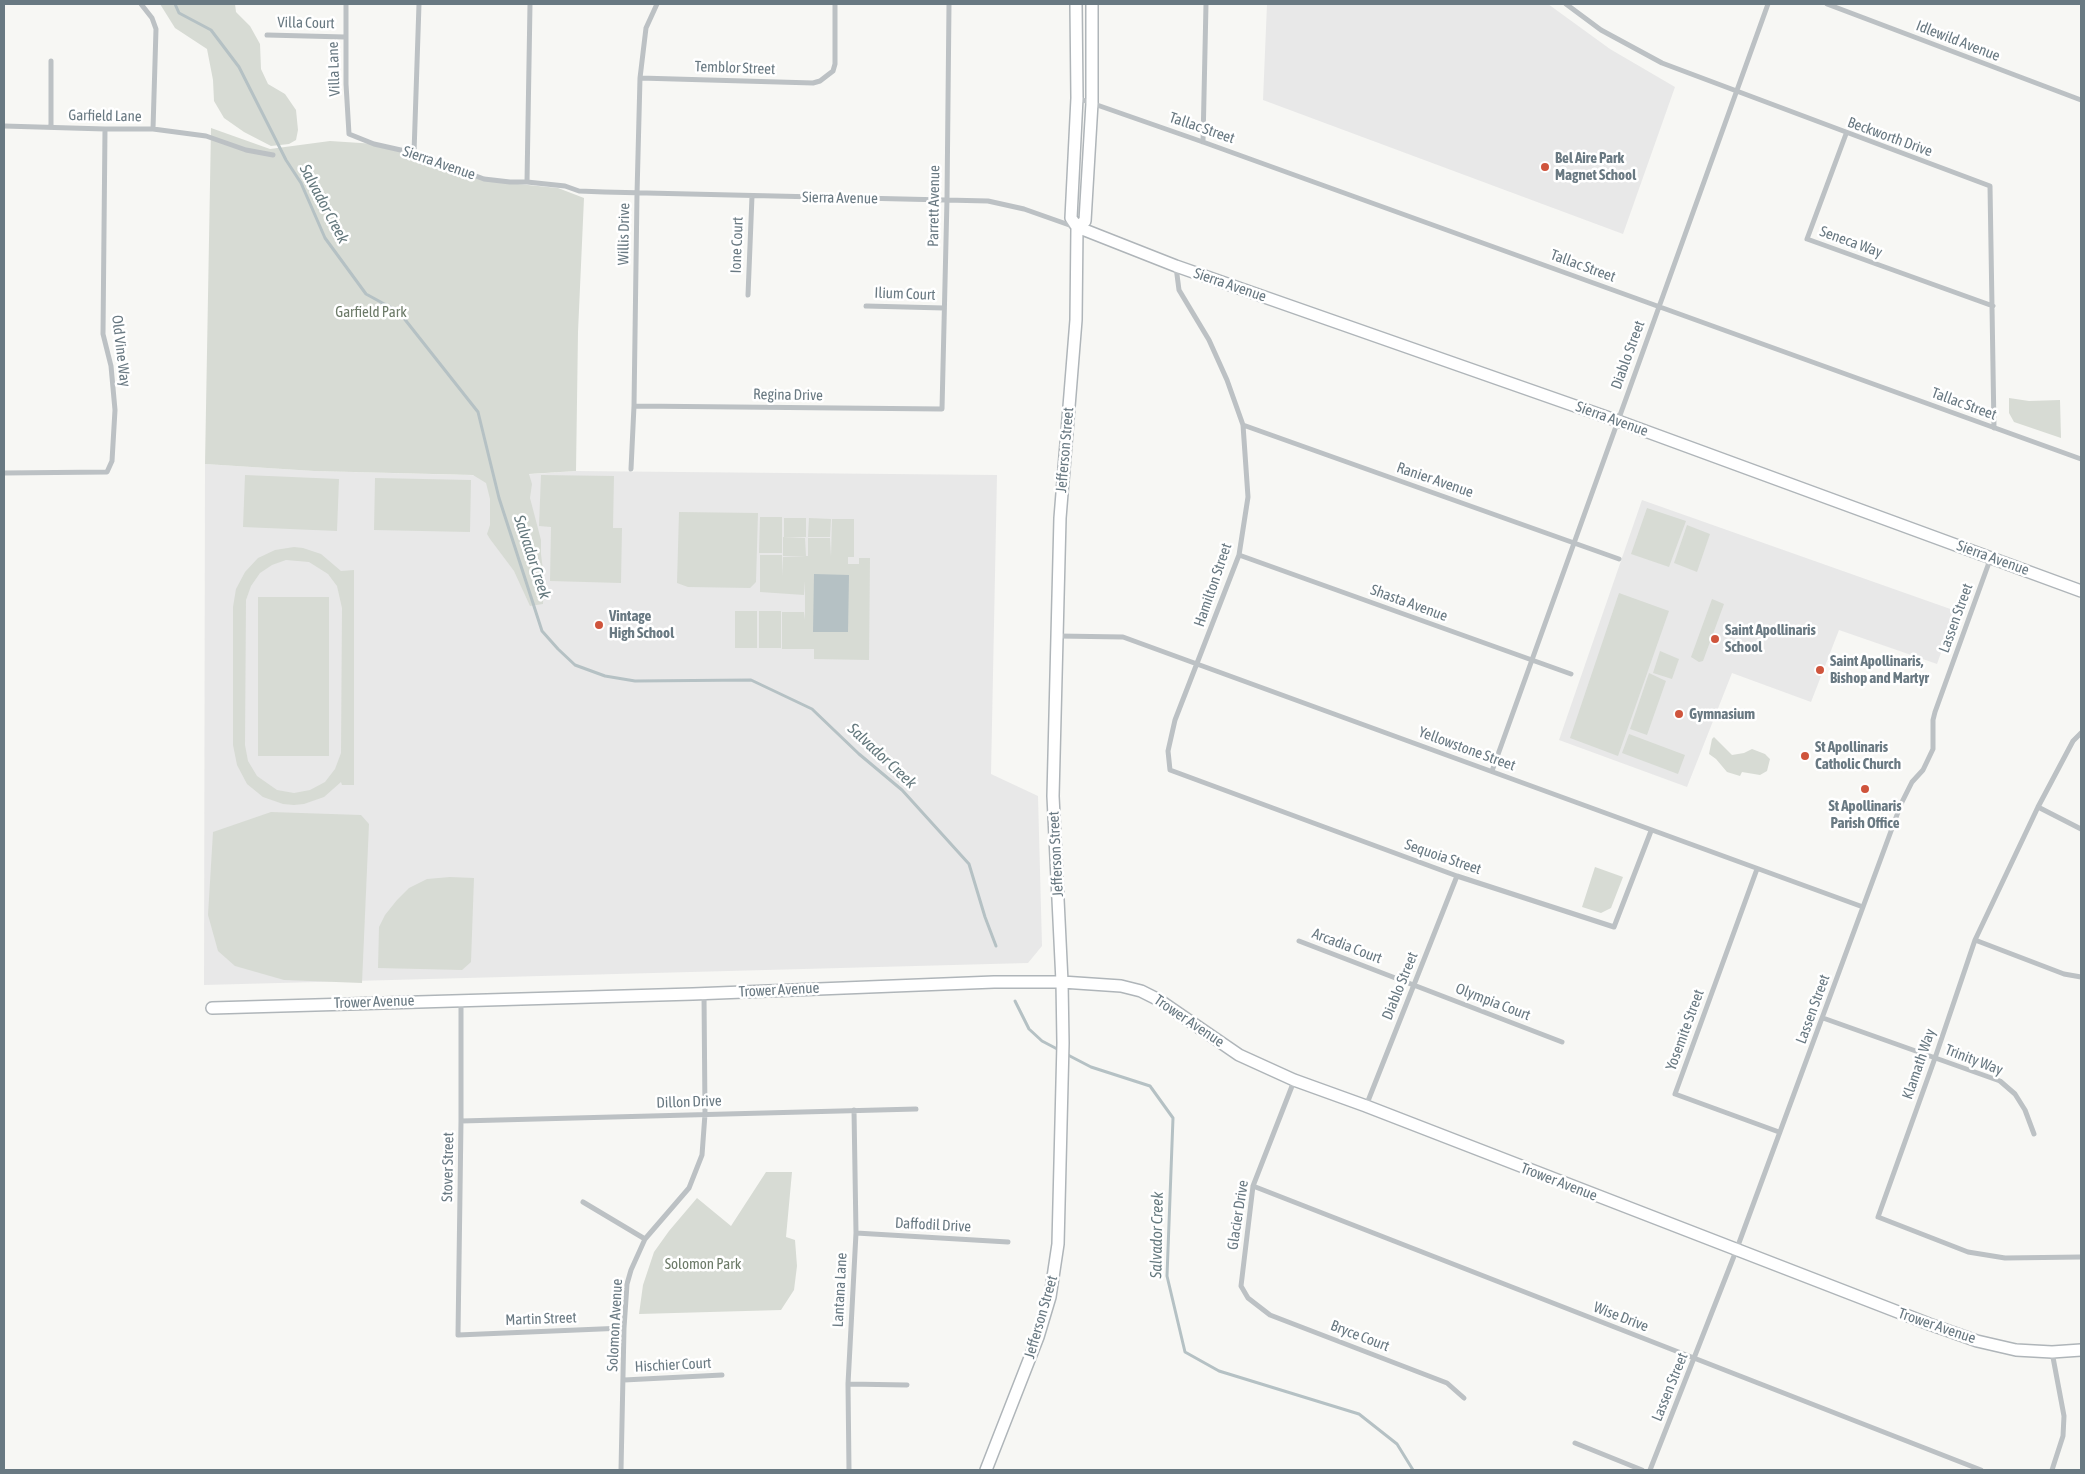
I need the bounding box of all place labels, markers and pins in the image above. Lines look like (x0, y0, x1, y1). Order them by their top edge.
place label: Bel Aire Park Magnet School (1555, 149, 1636, 184)
marker: Bel Aire Park Magnet School (1539, 161, 1551, 173)
place label: Vintage High School (609, 607, 674, 642)
marker: Vintage High School (593, 619, 605, 631)
place label: Saint Apollinaris School (1725, 621, 1816, 656)
marker: Saint Apollinaris School (1709, 633, 1721, 645)
place label: Saint Apollinaris, Bishop and Martyr (1830, 652, 1929, 687)
marker: Saint Apollinaris, Bishop and Martyr (1814, 664, 1826, 676)
place label: Gymnasium (1689, 705, 1755, 723)
marker: Gymnasium (1673, 708, 1685, 720)
place label: St Apollinaris Catholic Church (1815, 738, 1901, 773)
marker: St Apollinaris Catholic Church (1799, 750, 1811, 762)
marker: St Apollinaris Parish Office (1859, 783, 1871, 795)
place label: St Apollinaris Parish Office (1828, 797, 1902, 832)

